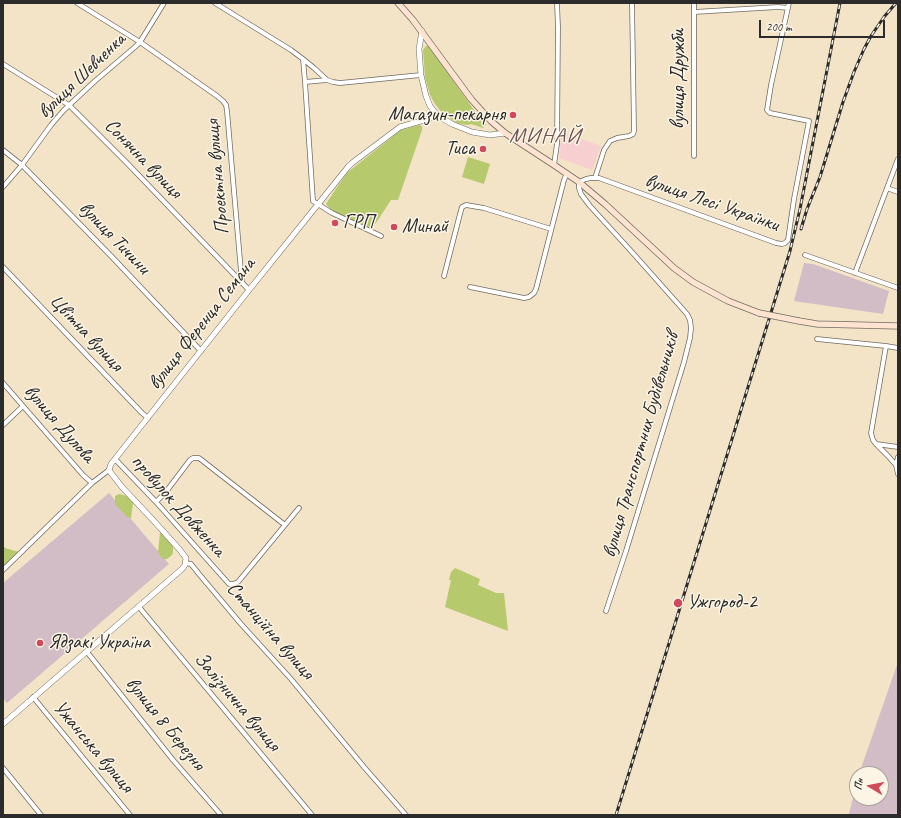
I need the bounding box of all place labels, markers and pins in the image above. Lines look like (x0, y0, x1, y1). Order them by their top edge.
place label: Магазин-пекарня (388, 103, 505, 127)
marker: Магазин-пекарня (508, 110, 518, 120)
place label: Тиса (445, 137, 475, 161)
marker: Тиса (478, 144, 488, 154)
place label: ГРП (343, 211, 374, 235)
place label: Минай (402, 215, 448, 239)
marker: ГРП (330, 218, 340, 228)
marker: Минай (389, 222, 399, 232)
place label: Ужгород-2 (687, 591, 757, 615)
marker: Ужгород-2 (672, 597, 684, 609)
place label: Ядзакі Україна (48, 631, 150, 655)
marker: Ядзакі Україна (35, 638, 45, 648)

